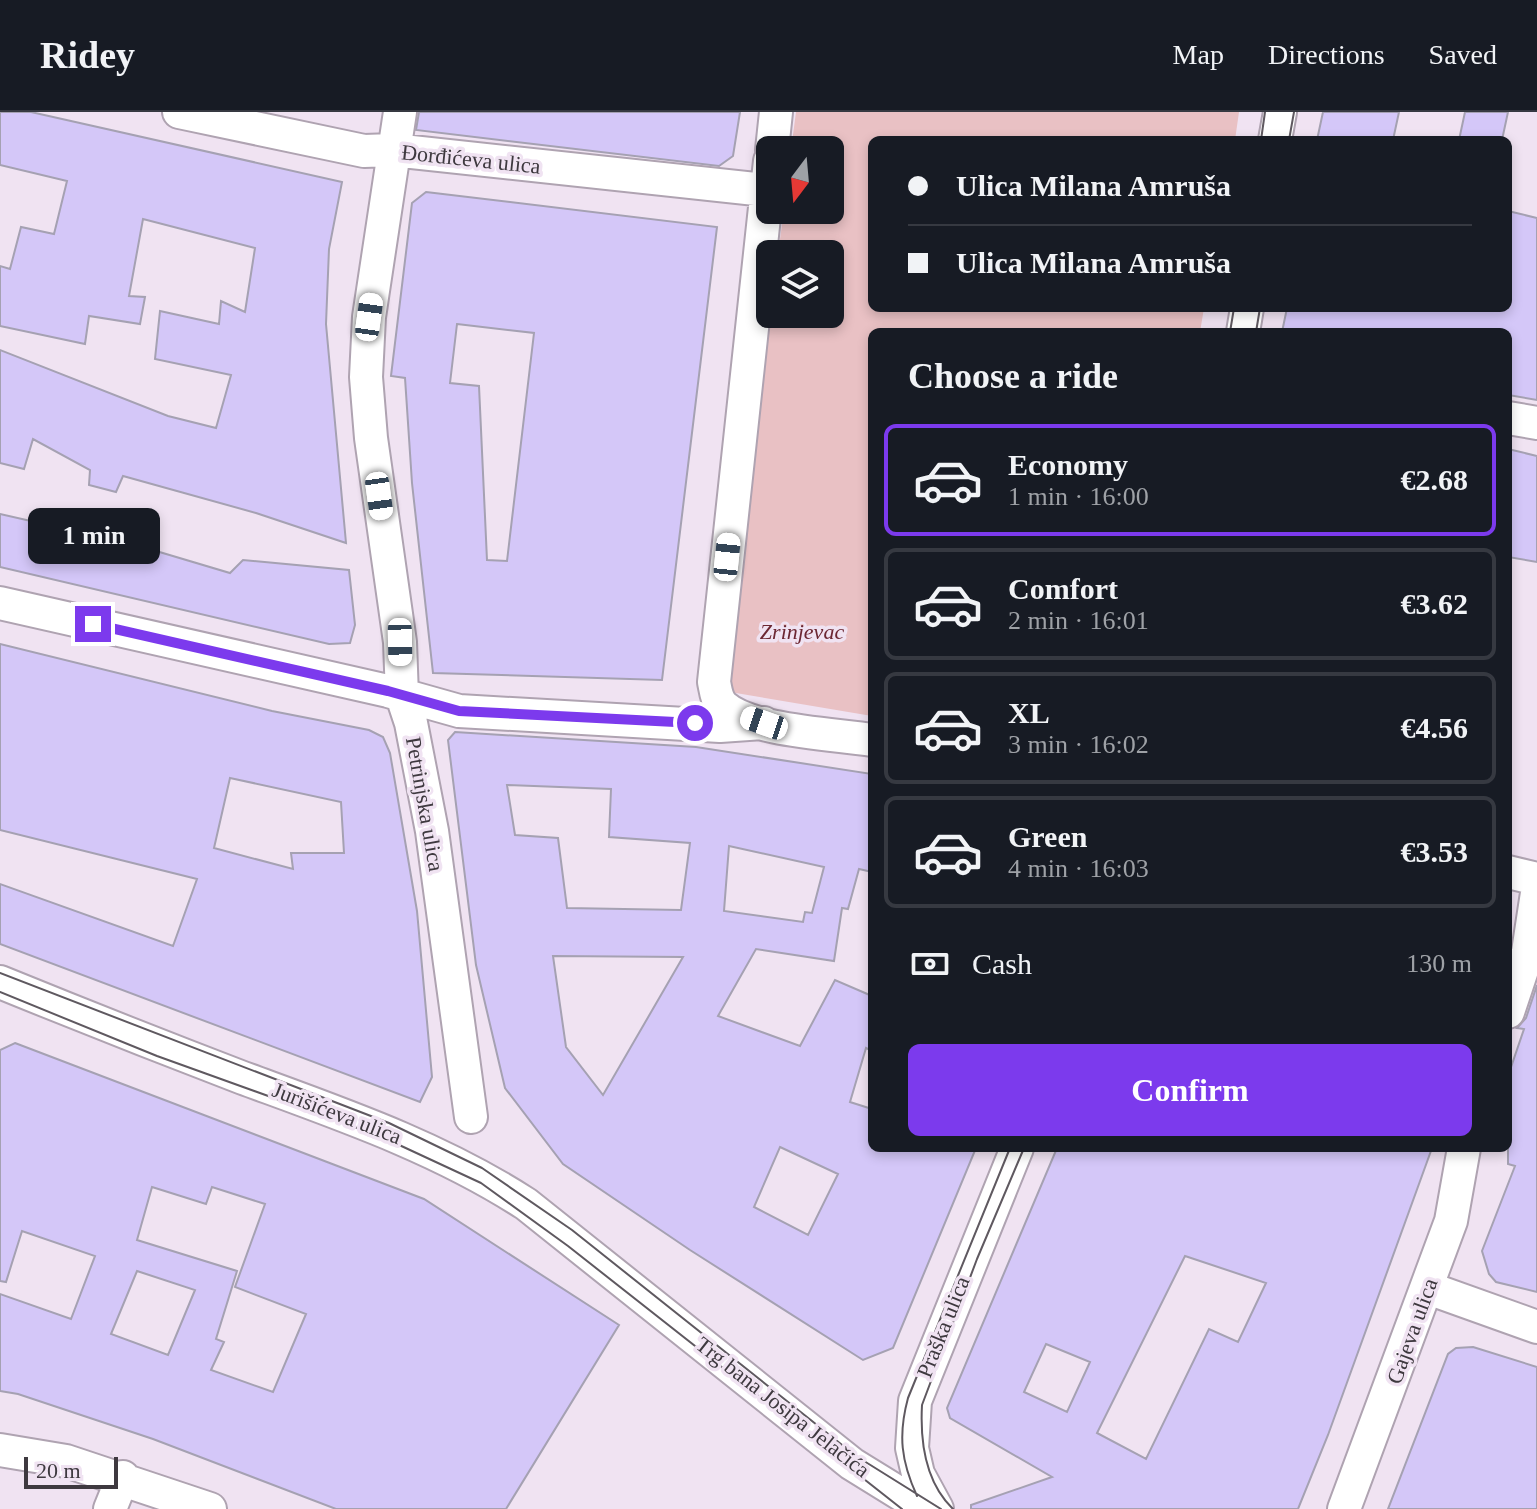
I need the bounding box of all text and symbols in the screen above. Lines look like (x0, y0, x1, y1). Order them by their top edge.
text: Ridey (40, 34, 135, 76)
text: Map (1173, 39, 1224, 70)
text: Directions (1268, 39, 1385, 70)
text: Saved (1429, 39, 1497, 70)
north arrow (756, 136, 844, 224)
map controls (756, 136, 844, 328)
street label: Đorđićeva ulica (400, 139, 542, 179)
text: Ulica Milana Amruša (956, 169, 1231, 202)
button: layers (756, 240, 844, 328)
text: Ulica Milana Amruša (956, 246, 1231, 279)
car (354, 292, 384, 342)
text: Choose a ride (908, 356, 1118, 396)
icon: car (912, 444, 984, 516)
text: Economy (1008, 448, 1128, 481)
text: €2.68 (1401, 463, 1468, 496)
car (364, 471, 394, 521)
text: 1 min · 16:00 (1008, 482, 1149, 511)
callout: 1 min (27, 508, 159, 564)
text: 1 min (63, 521, 125, 550)
car (713, 532, 741, 582)
icon: car (912, 568, 984, 640)
text: Comfort (1008, 572, 1118, 605)
text: €3.62 (1401, 587, 1468, 620)
route end (75, 606, 111, 642)
text: 2 min · 16:01 (1008, 606, 1149, 635)
car (388, 618, 412, 666)
park label: Zrinjevac (760, 619, 844, 644)
icon: car (912, 692, 984, 764)
text: XL (1008, 696, 1050, 729)
car (737, 704, 791, 742)
route start (677, 705, 713, 741)
text: €4.56 (1401, 711, 1468, 744)
text: 3 min · 16:02 (1008, 730, 1149, 759)
street label: Petrinjska ulica (401, 735, 449, 873)
icon: car (912, 816, 984, 888)
text: Green (1008, 820, 1087, 853)
text: €3.53 (1401, 835, 1468, 868)
text: 4 min · 16:03 (1008, 854, 1149, 883)
icon: cash (908, 942, 952, 986)
text: Cash (972, 947, 1032, 980)
text: 130 m (1406, 949, 1472, 978)
button: Confirm (908, 1044, 1472, 1136)
street label: Jurišićeva ulica (269, 1077, 405, 1149)
street label: Praška ulica (911, 1273, 975, 1381)
street label: Gajeva ulica (1381, 1275, 1443, 1387)
street label: Trg bana Josipa Jelačića (691, 1332, 875, 1483)
scale bar (24, 1453, 118, 1489)
text: 20 m (36, 1458, 81, 1483)

